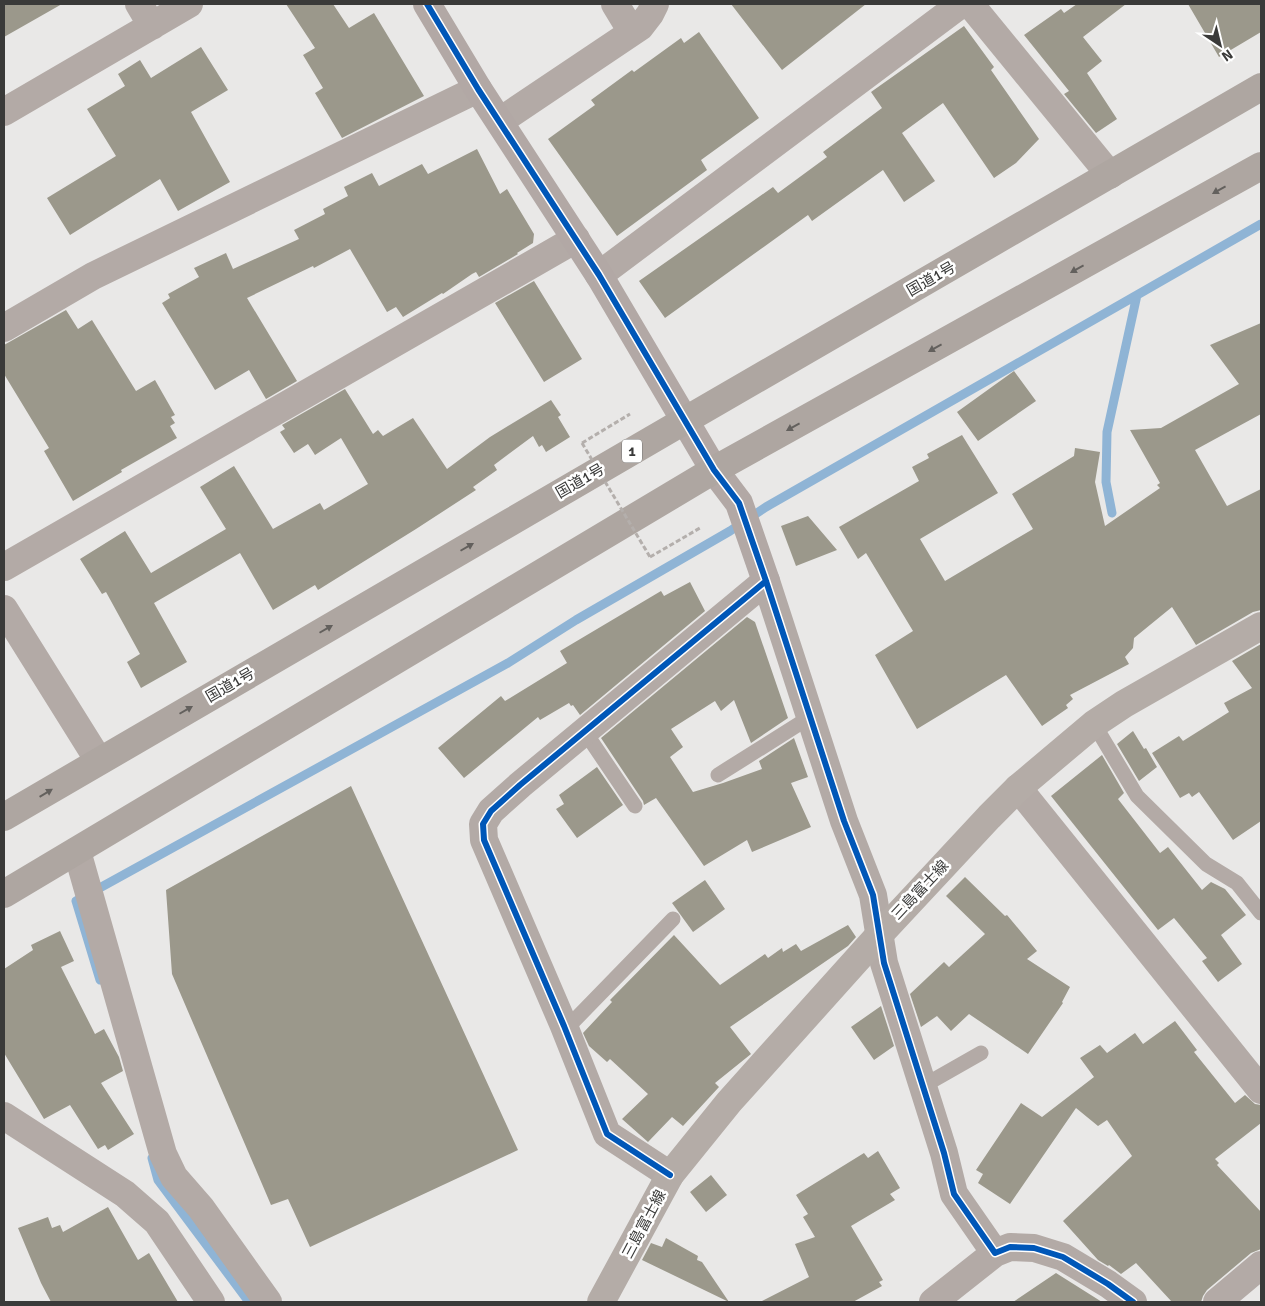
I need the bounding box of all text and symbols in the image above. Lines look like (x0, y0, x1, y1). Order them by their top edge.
north arrow (1195, 20, 1245, 70)
text: N (1218, 45, 1236, 65)
one-way arrow (1212, 185, 1225, 194)
street label: 国道1号 (904, 258, 958, 300)
one-way arrow (1070, 264, 1083, 273)
one-way arrow (928, 343, 941, 352)
one-way arrow (786, 422, 799, 431)
road number: 1 (622, 440, 642, 462)
street label: 国道1号 (553, 460, 607, 502)
one-way arrow (459, 543, 474, 551)
one-way arrow (320, 624, 333, 633)
street label: 国道1号 (203, 664, 257, 706)
one-way arrow (179, 706, 192, 715)
one-way arrow (39, 788, 52, 797)
street label: 三島富士線 (888, 856, 952, 924)
street label: 三島富士線 (618, 1187, 670, 1261)

